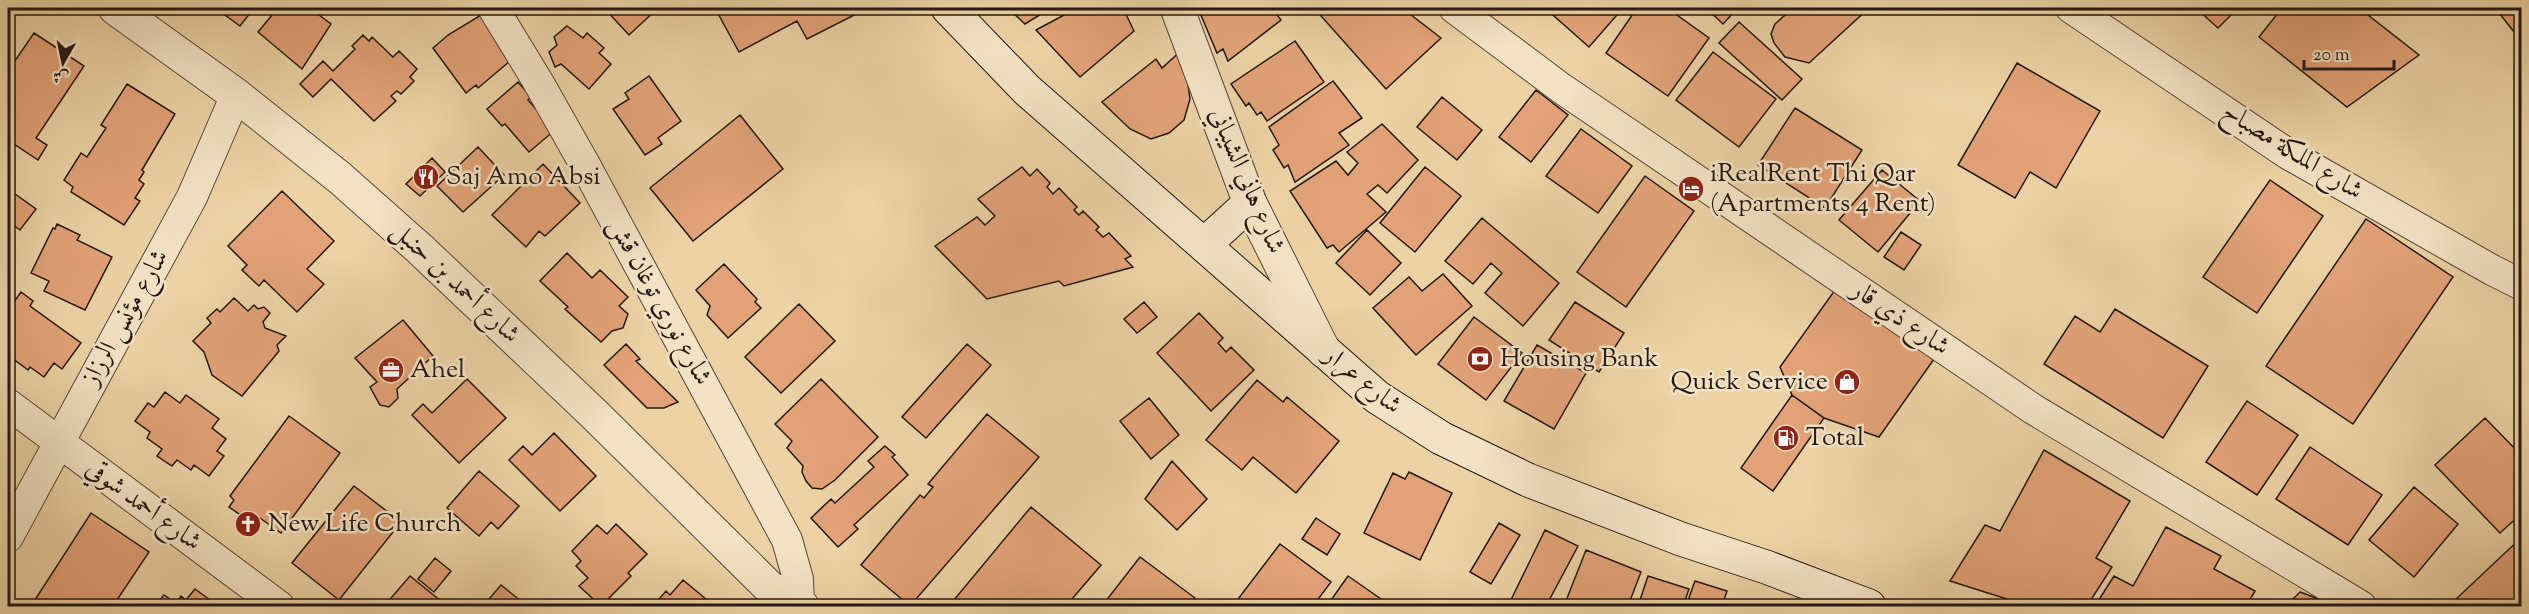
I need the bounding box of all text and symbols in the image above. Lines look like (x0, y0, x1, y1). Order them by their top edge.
north arrow (33, 33, 93, 93)
scale bar (2304, 33, 2394, 71)
text: 20 m (2313, 43, 2350, 69)
text: ش (51, 63, 71, 88)
street label: شارع الملكة مصباح (2213, 94, 2370, 213)
street label: شارع هاني الشيباني (1198, 102, 1293, 260)
place label: iRealRent Thi Qar (Apartments 4 Rent) (1710, 156, 1936, 223)
place label: Saj Amo Absi (446, 159, 601, 196)
restaurant icon: Saj Amo Absi (411, 162, 441, 192)
hotel icon: iRealRent Thi Qar (Apartments 4 Rent) (1676, 174, 1706, 204)
street label: شارع نوري توغان قش (597, 211, 720, 393)
street label: شارع أحمد بن حنبل (381, 212, 529, 354)
street label: شارع مؤنس الرزاز (72, 243, 180, 396)
street label: شارع ذي قار (1840, 271, 1957, 366)
street label: شارع عرار (1312, 336, 1409, 425)
place label: Housing Bank (1500, 341, 1659, 378)
bank icon: Housing Bank (1465, 344, 1495, 374)
place label: Ahel (410, 352, 465, 389)
office icon: Ahel (376, 355, 406, 385)
place label: Quick Service (1671, 364, 1828, 401)
shop icon: Quick Service (1832, 367, 1862, 397)
place label: Total (1806, 420, 1864, 457)
fuel station icon: Total (1771, 423, 1801, 453)
street label: شارع أحمد شوقي (77, 450, 209, 562)
place label: New Life Church (268, 506, 462, 543)
church icon: New Life Church (233, 509, 263, 539)

